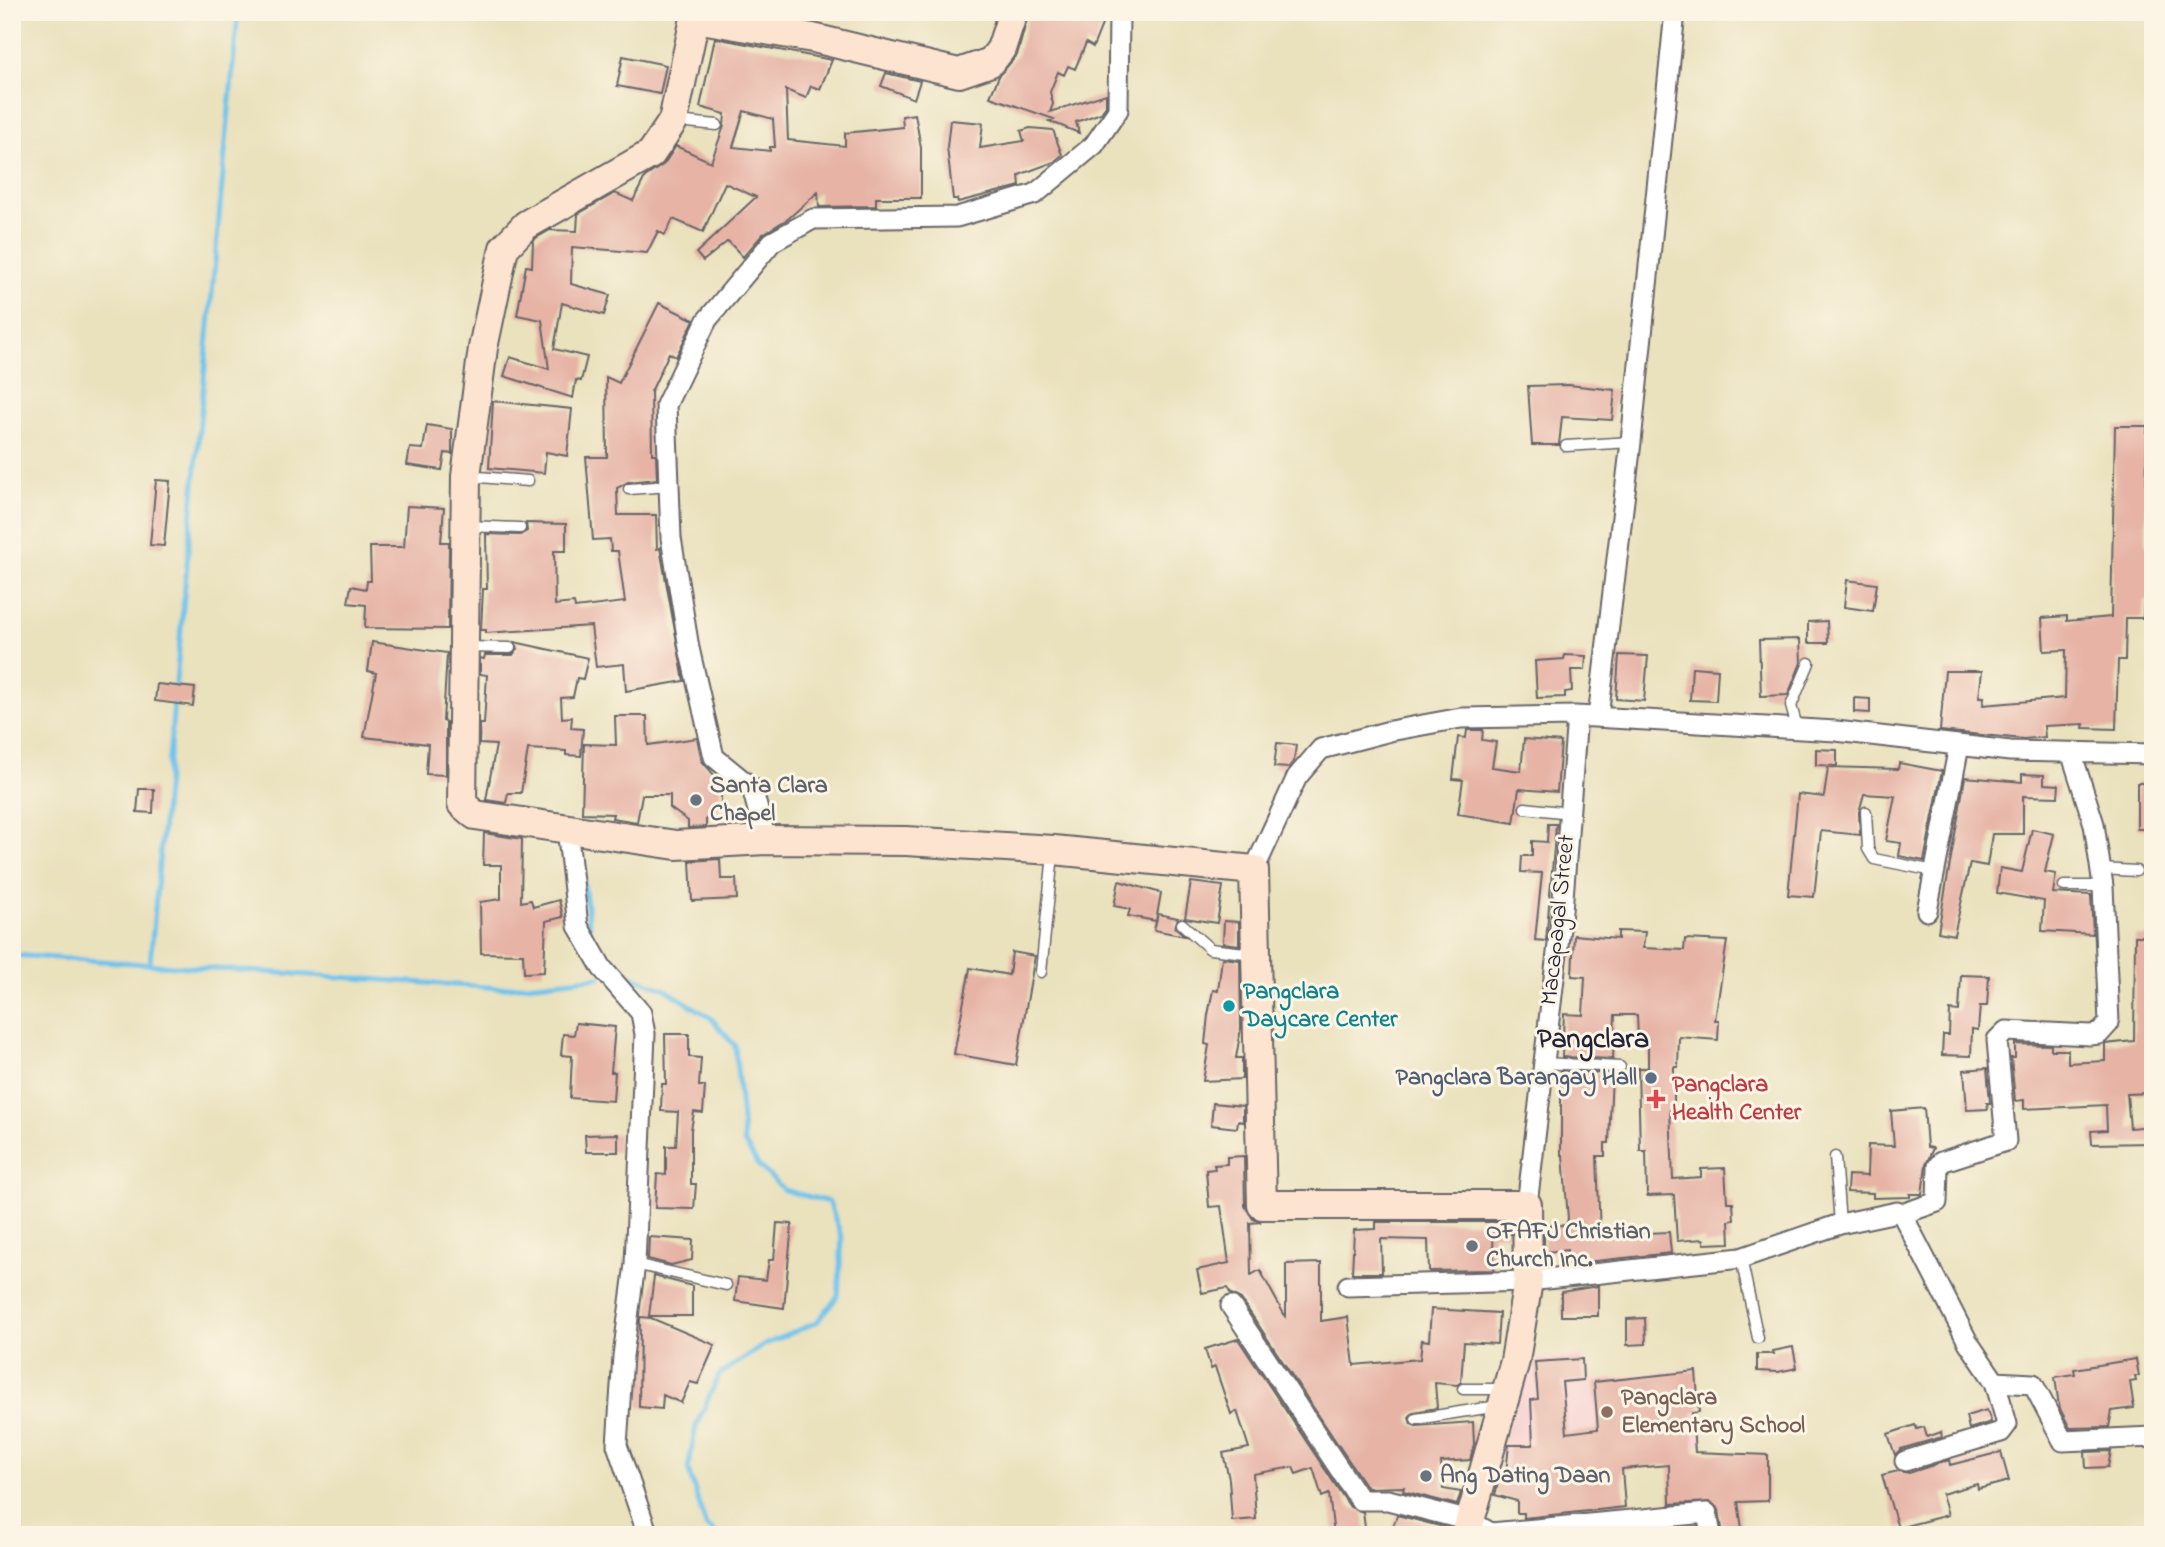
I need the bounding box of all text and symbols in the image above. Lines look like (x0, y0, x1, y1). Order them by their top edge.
place label: Santa Clara Chapel (710, 769, 828, 832)
marker: Santa Clara Chapel (688, 792, 704, 808)
street label: Macapagal Street (1533, 833, 1585, 1007)
place label: Pangclara Daycare Center (1242, 975, 1398, 1039)
marker: Pangclara Daycare Center (1221, 998, 1237, 1014)
district label: Pangclara (1537, 1020, 1649, 1062)
place label: Pangclara Barangay Hall (1395, 1061, 1637, 1097)
place label: Pangclara Health Center (1672, 1068, 1802, 1131)
marker: Pangclara Barangay Hall (1643, 1070, 1659, 1086)
marker: Pangclara Health Center (1646, 1089, 1666, 1109)
place label: OFAFJ Christian Church Inc. (1486, 1215, 1651, 1278)
marker: OFAFJ Christian Church Inc. (1464, 1238, 1480, 1254)
place label: Pangclara Elementary School (1621, 1381, 1805, 1445)
marker: Pangclara Elementary School (1599, 1404, 1615, 1420)
place label: Ang Dating Daan (1440, 1459, 1611, 1495)
marker: Ang Dating Daan (1418, 1468, 1434, 1484)

